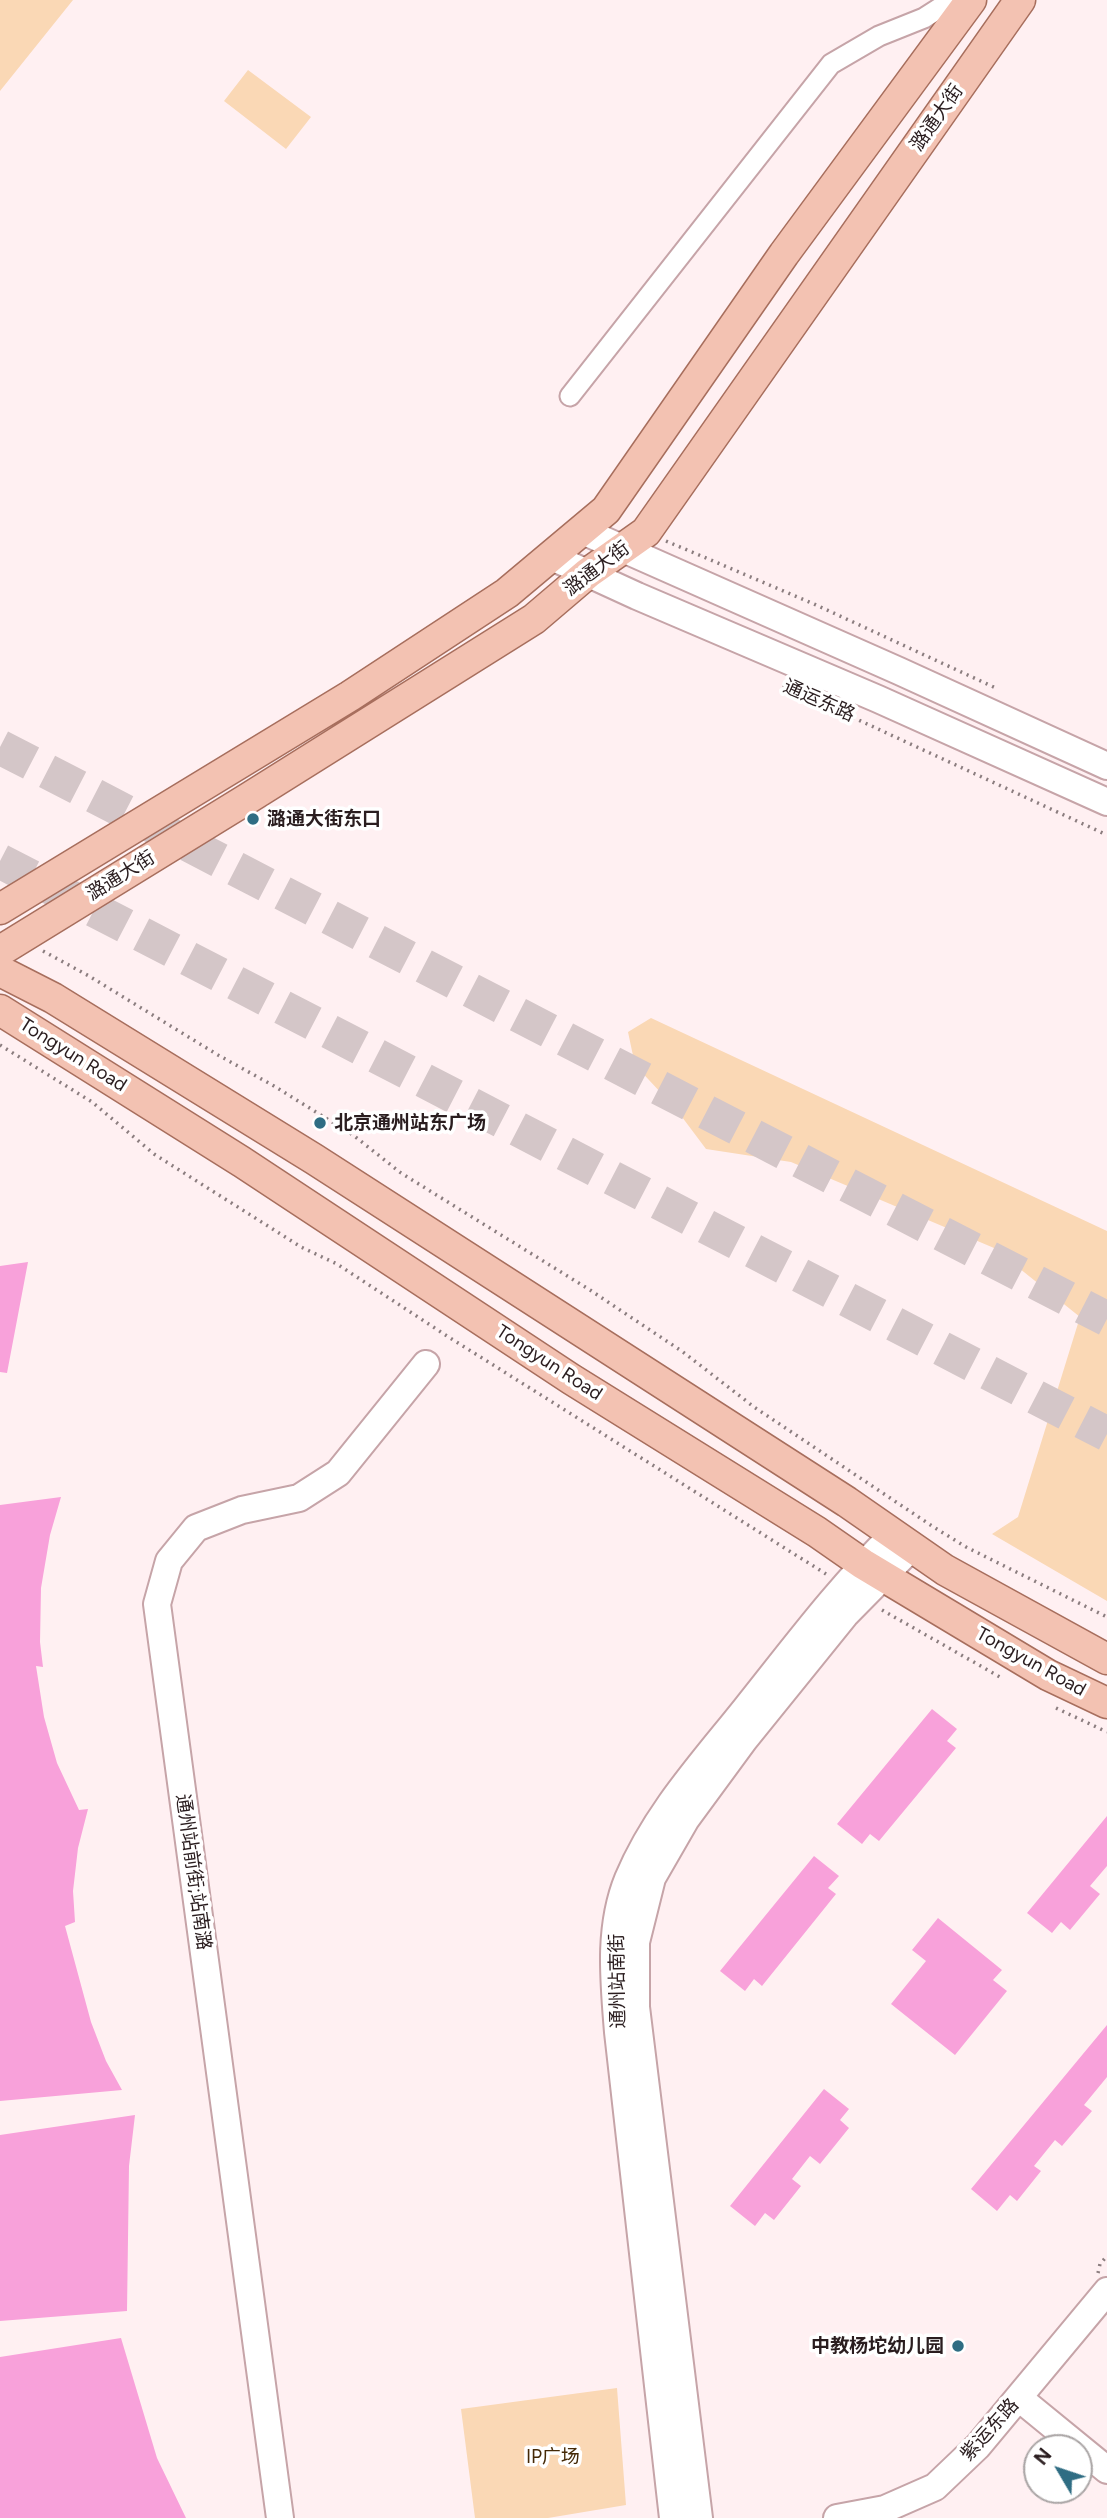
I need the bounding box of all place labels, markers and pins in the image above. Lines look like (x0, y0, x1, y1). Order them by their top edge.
place label: 潞通大街东口 (267, 808, 381, 830)
marker: 潞通大街东口 (245, 811, 261, 827)
place label: 北京通州站东广场 (334, 1112, 486, 1134)
marker: 北京通州站东广场 (312, 1115, 328, 1131)
place label: 中教杨坨幼儿园 (811, 2335, 944, 2357)
marker: 中教杨坨幼儿园 (950, 2338, 966, 2354)

